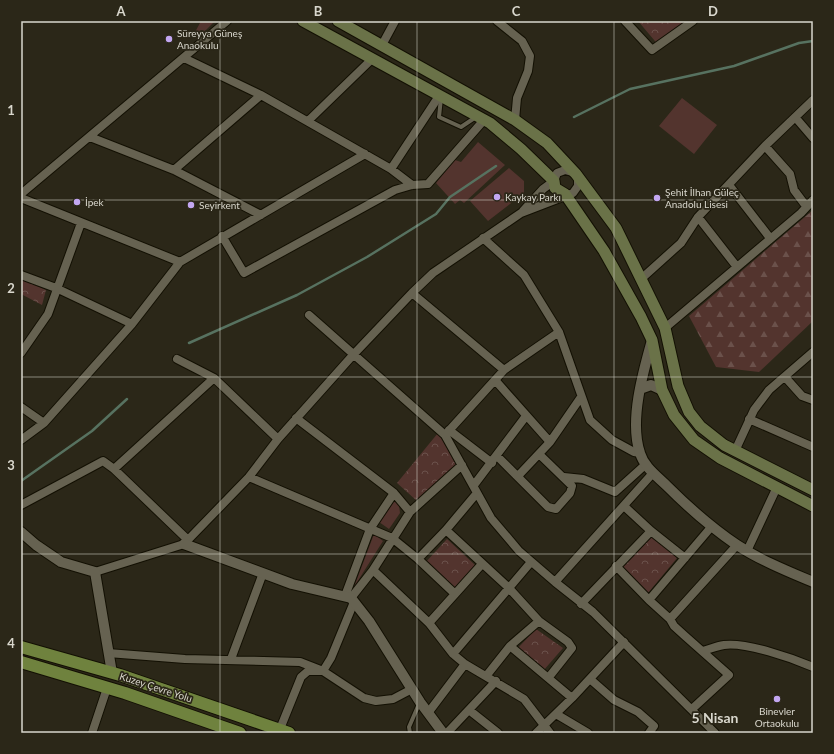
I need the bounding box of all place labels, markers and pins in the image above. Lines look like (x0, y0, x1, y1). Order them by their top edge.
place label: Süreyya Güneş Anaokulu (177, 27, 242, 51)
marker: Süreyya Güneş Anaokulu (164, 34, 174, 44)
place label: Şehit İlhan Güleç Anadolu Lisesi (665, 186, 739, 210)
place label: Kaykay Parkı (505, 191, 561, 203)
marker: Kaykay Parkı (492, 192, 502, 202)
marker: Şehit İlhan Güleç Anadolu Lisesi (652, 193, 662, 203)
place label: İpek (85, 196, 105, 208)
marker: İpek (72, 197, 82, 207)
place label: Seyirkent (199, 199, 240, 211)
marker: Seyirkent (186, 200, 196, 210)
marker: Binevler Ortaokulu (772, 694, 782, 704)
place label: Binevler Ortaokulu (755, 705, 799, 729)

